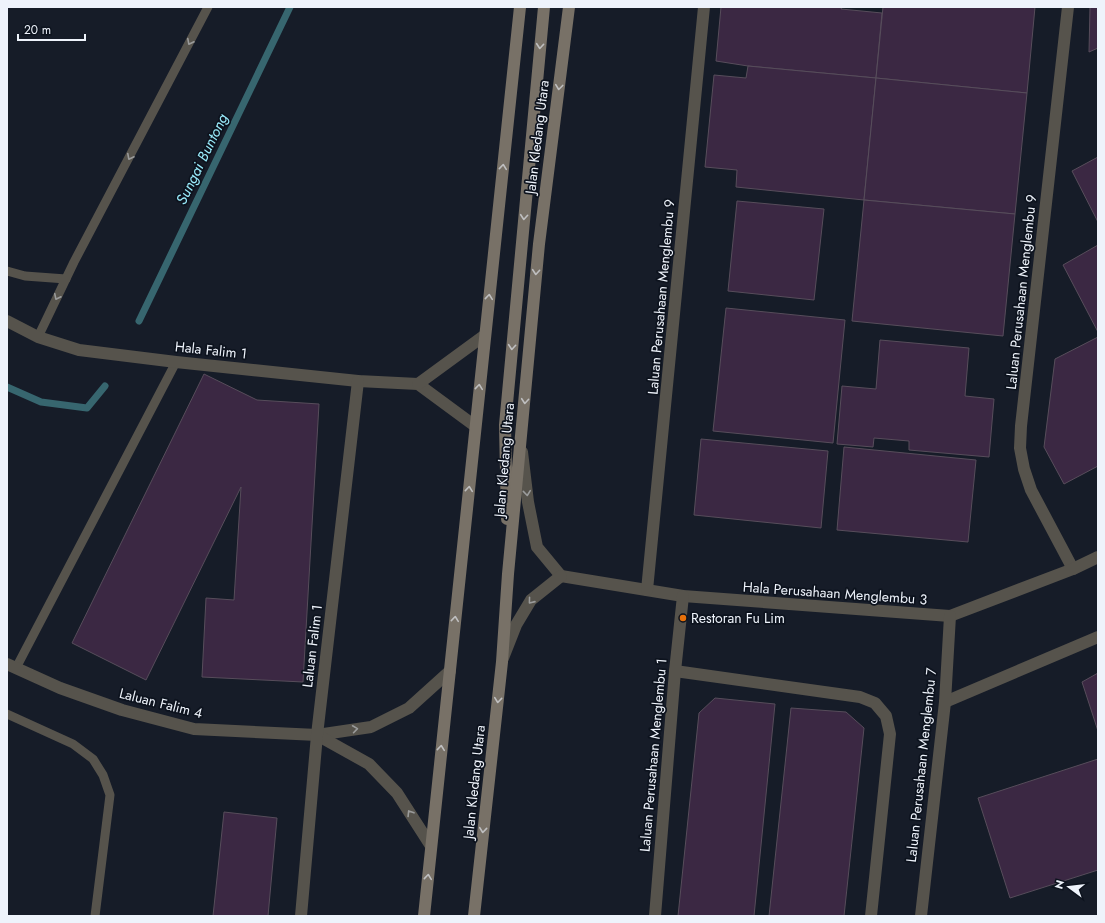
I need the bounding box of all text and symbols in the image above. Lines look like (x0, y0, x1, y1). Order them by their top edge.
scale bar (18, 16, 85, 42)
text: 20 m (24, 21, 51, 39)
one-way arrow (187, 37, 195, 45)
one-way arrow (536, 43, 545, 49)
street label: Jalan Kledang Utara (520, 79, 554, 197)
one-way arrow (555, 84, 564, 90)
water label: Sungai Buntong (170, 109, 234, 208)
one-way arrow (127, 153, 135, 160)
one-way arrow (498, 164, 507, 170)
street label: Laluan Perusahaan Menglembu 9 (1001, 193, 1041, 391)
street label: Laluan Perusahaan Menglembu 9 (642, 198, 680, 396)
one-way arrow (520, 214, 529, 220)
one-way arrow (532, 269, 541, 275)
one-way arrow (54, 293, 62, 301)
one-way arrow (484, 294, 493, 300)
street label: Hala Falim 1 (174, 336, 248, 364)
one-way arrow (508, 343, 517, 350)
one-way arrow (475, 384, 484, 390)
one-way arrow (520, 398, 529, 404)
street label: Jalan Kledang Utara (489, 402, 519, 520)
one-way arrow (464, 486, 473, 492)
one-way arrow (522, 490, 531, 496)
street label: Hala Perusahaan Menglembu 3 (742, 577, 928, 609)
one-way arrow (529, 597, 536, 604)
street label: Laluan Falim 1 (297, 603, 327, 689)
place label: Restoran Fu Lim (691, 608, 785, 628)
marker: Restoran Fu Lim (678, 613, 688, 623)
one-way arrow (451, 616, 460, 622)
street label: Laluan Perusahaan Menglembu 1 (635, 657, 671, 853)
street label: Laluan Perusahaan Menglembu 7 (901, 666, 941, 863)
street label: Laluan Falim 4 (117, 683, 205, 723)
one-way arrow (494, 697, 503, 703)
street label: Jalan Kledang Utara (458, 724, 490, 842)
one-way arrow (352, 725, 358, 734)
one-way arrow (437, 745, 446, 751)
one-way arrow (407, 810, 415, 817)
one-way arrow (479, 826, 488, 833)
north arrow (1049, 867, 1089, 907)
one-way arrow (423, 874, 432, 880)
text: N (1050, 878, 1068, 891)

